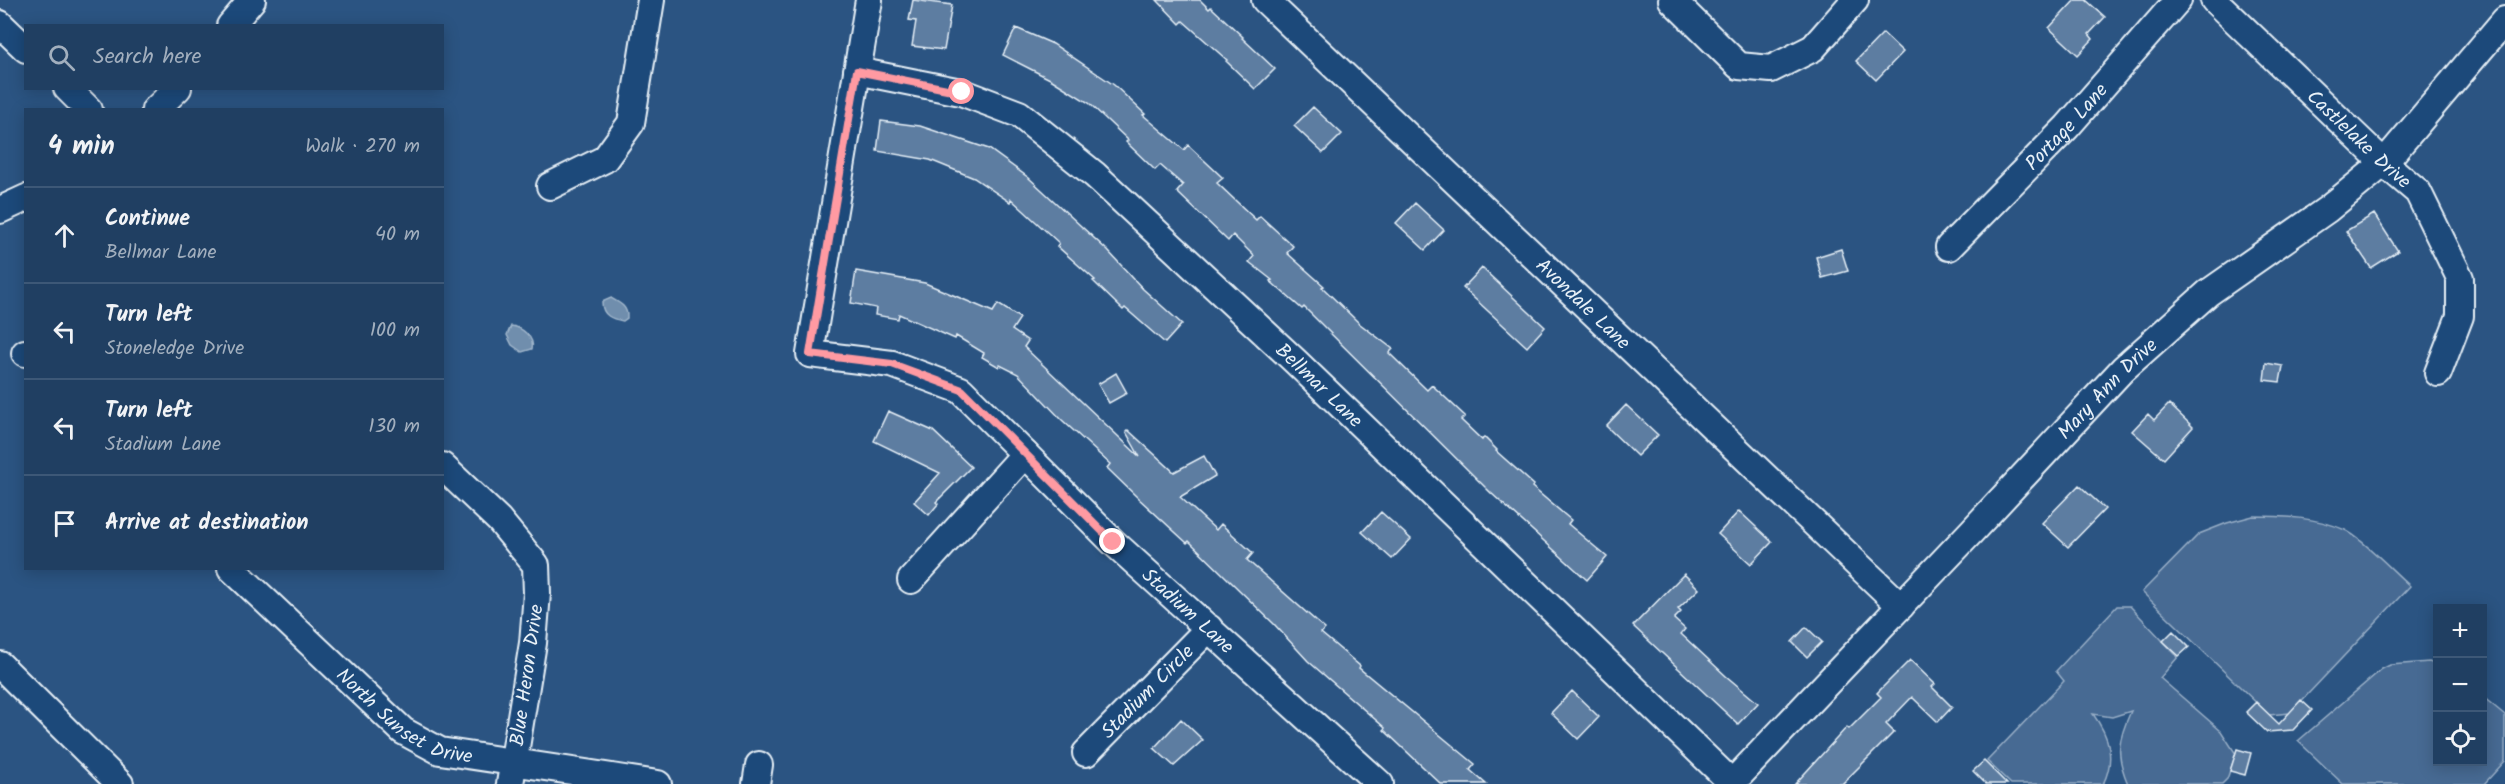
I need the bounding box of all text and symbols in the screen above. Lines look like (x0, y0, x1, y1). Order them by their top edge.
search box (24, 24, 444, 90)
text: Search here (93, 40, 201, 75)
icon: search (45, 41, 78, 74)
street label: Portage Lane (2018, 77, 2117, 179)
route start (948, 78, 974, 104)
street label: Castlelake Drive (2298, 83, 2418, 198)
text: 4 min (48, 126, 115, 168)
text: Walk · 270 m (305, 131, 420, 163)
text: Continue (105, 202, 190, 237)
icon: ahead (48, 219, 81, 252)
text: 40 m (375, 219, 420, 251)
text: Bellmar Lane (105, 237, 216, 269)
street label: Avondale Lane (1527, 251, 1637, 359)
text: Turn left (105, 298, 192, 333)
icon: left (48, 315, 81, 348)
text: 100 m (370, 315, 420, 347)
street label: Mary Ann Drive (2051, 331, 2166, 448)
text: Stoneledge Drive (105, 333, 244, 365)
street label: Bellmar Lane (1267, 336, 1369, 437)
text: Turn left (105, 394, 192, 429)
icon: left (48, 411, 81, 444)
text: 130 m (368, 411, 420, 443)
text: Stadium Lane (105, 429, 221, 461)
text: Arrive at destination (105, 506, 308, 541)
icon: arrive (48, 507, 81, 540)
route end (1099, 528, 1125, 554)
street label: Stadium Lane (1133, 561, 1241, 663)
street label: Blue Heron Drive (502, 602, 554, 748)
map controls (2433, 604, 2487, 766)
button: + (2433, 604, 2487, 658)
street label: Stadium Circle (1094, 638, 1203, 747)
button: − (2433, 658, 2487, 712)
street label: North Sunset Drive (328, 661, 475, 774)
button: locate (2433, 712, 2487, 766)

